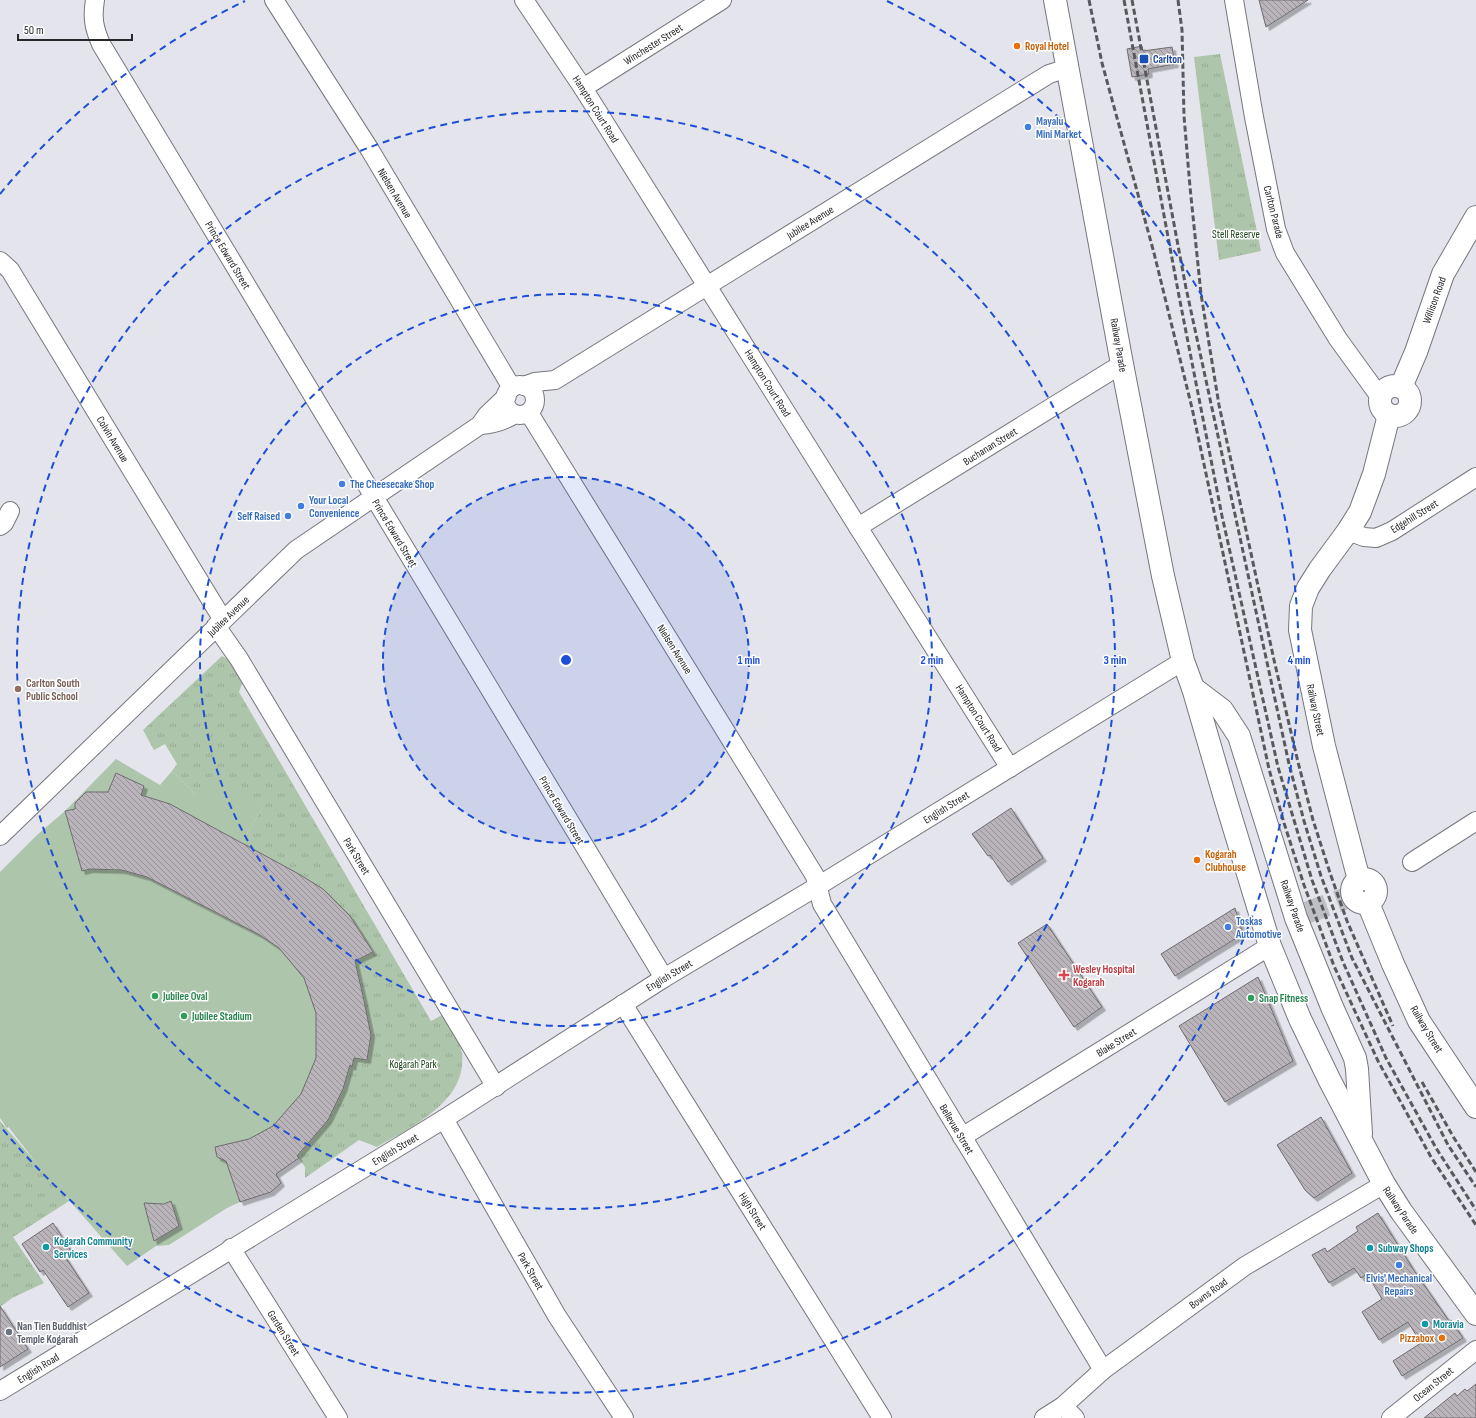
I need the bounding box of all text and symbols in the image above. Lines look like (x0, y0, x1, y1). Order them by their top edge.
scale bar (18, 16, 132, 42)
street label: Winchester Street (621, 21, 686, 68)
text: 50 m (24, 23, 44, 38)
place label: Royal Hotel (1025, 40, 1069, 53)
marker: Royal Hotel (1012, 41, 1022, 51)
marker: Carlton (1138, 53, 1150, 65)
place label: Carlton (1153, 53, 1182, 66)
street label: Hampton Court Road (570, 73, 622, 146)
place label: Mayalu Mini Market (1036, 115, 1082, 141)
marker: Mayalu Mini Market (1023, 122, 1033, 132)
street label: Nielsen Avenue (375, 166, 415, 221)
street label: Carlton Parade (1261, 184, 1286, 240)
street label: Jubilee Avenue (783, 203, 836, 243)
street label: Prince Edward Street (202, 219, 253, 292)
park label: Stell Reserve (1212, 228, 1260, 241)
street label: Willison Road (1420, 275, 1449, 325)
street label: Railway Parade (1107, 317, 1130, 373)
street label: Hampton Court Road (742, 347, 794, 420)
street label: Colvin Avenue (94, 414, 131, 465)
street label: Buchanan Street (961, 424, 1020, 468)
place label: The Cheesecake Shop (350, 478, 434, 491)
marker: The Cheesecake Shop (337, 479, 347, 489)
place label: Your Local Convenience (309, 494, 360, 520)
street label: Edgehill Street (1388, 496, 1441, 536)
street label: Prince Edward Street (369, 497, 420, 570)
marker: Your Local Convenience (296, 501, 306, 511)
place label: Self Raised (237, 510, 280, 523)
marker: Self Raised (283, 511, 293, 521)
street label: Jubilee Avenue (204, 593, 252, 640)
street label: Nielsen Avenue (654, 622, 695, 676)
centre of rings (559, 653, 573, 667)
text: 1 min (738, 653, 760, 668)
text: 2 min (921, 653, 943, 668)
text: 3 min (1104, 653, 1126, 668)
text: 4 min (1287, 653, 1311, 668)
place label: Carlton South Public School (26, 677, 80, 703)
street label: Hampton Court Road (953, 682, 1005, 755)
street label: Railway Street (1304, 683, 1327, 738)
marker: Carlton South Public School (13, 684, 23, 694)
street label: Prince Edward Street (536, 774, 587, 847)
street label: English Street (921, 788, 972, 827)
street label: Park Street (340, 835, 373, 878)
place label: Kogarah Clubhouse (1205, 848, 1246, 874)
marker: Kogarah Clubhouse (1192, 855, 1202, 865)
street label: Railway Parade (1278, 878, 1308, 934)
place label: Toskas Automotive (1235, 915, 1282, 941)
marker: Toskas Automotive (1223, 922, 1233, 932)
street label: English Street (644, 956, 695, 994)
place label: Wesley Hospital Kogarah (1073, 963, 1135, 989)
marker: Wesley Hospital Kogarah (1058, 969, 1070, 981)
place label: Jubilee Oval (162, 990, 208, 1003)
marker: Jubilee Oval (150, 991, 160, 1001)
place label: Snap Fitness (1259, 992, 1308, 1005)
marker: Snap Fitness (1246, 993, 1256, 1003)
street label: Railway Street (1407, 1003, 1446, 1056)
place label: Jubilee Stadium (191, 1010, 252, 1023)
marker: Jubilee Stadium (179, 1011, 189, 1021)
street label: Blake Street (1094, 1025, 1139, 1060)
park label: Kogarah Park (389, 1058, 438, 1071)
street label: Bellevue Street (937, 1102, 977, 1157)
street label: English Street (370, 1130, 421, 1168)
street label: Railway Parade (1380, 1184, 1421, 1236)
street label: High Street (736, 1190, 769, 1233)
place label: Kogarah Community Services (54, 1235, 133, 1261)
marker: Kogarah Community Services (41, 1242, 51, 1252)
place label: Subway Shops (1378, 1242, 1433, 1255)
marker: Subway Shops (1365, 1243, 1375, 1253)
street label: Park Street (515, 1250, 547, 1293)
marker: Elvis' Mechanical Repairs (1394, 1260, 1404, 1270)
place label: Elvis' Mechanical Repairs (1366, 1272, 1432, 1298)
street label: Bowns Road (1187, 1275, 1230, 1312)
street label: Garden Street (264, 1308, 303, 1359)
place label: Moravia (1433, 1318, 1464, 1331)
marker: Moravia (1420, 1319, 1430, 1329)
place label: Nan Tien Buddhist Temple Kogarah (17, 1320, 87, 1346)
marker: Nan Tien Buddhist Temple Kogarah (4, 1327, 14, 1337)
place label: Pizzabox (1400, 1332, 1434, 1345)
marker: Pizzabox (1437, 1333, 1447, 1343)
street label: English Road (15, 1350, 62, 1386)
street label: Ocean Street (1411, 1364, 1457, 1405)

